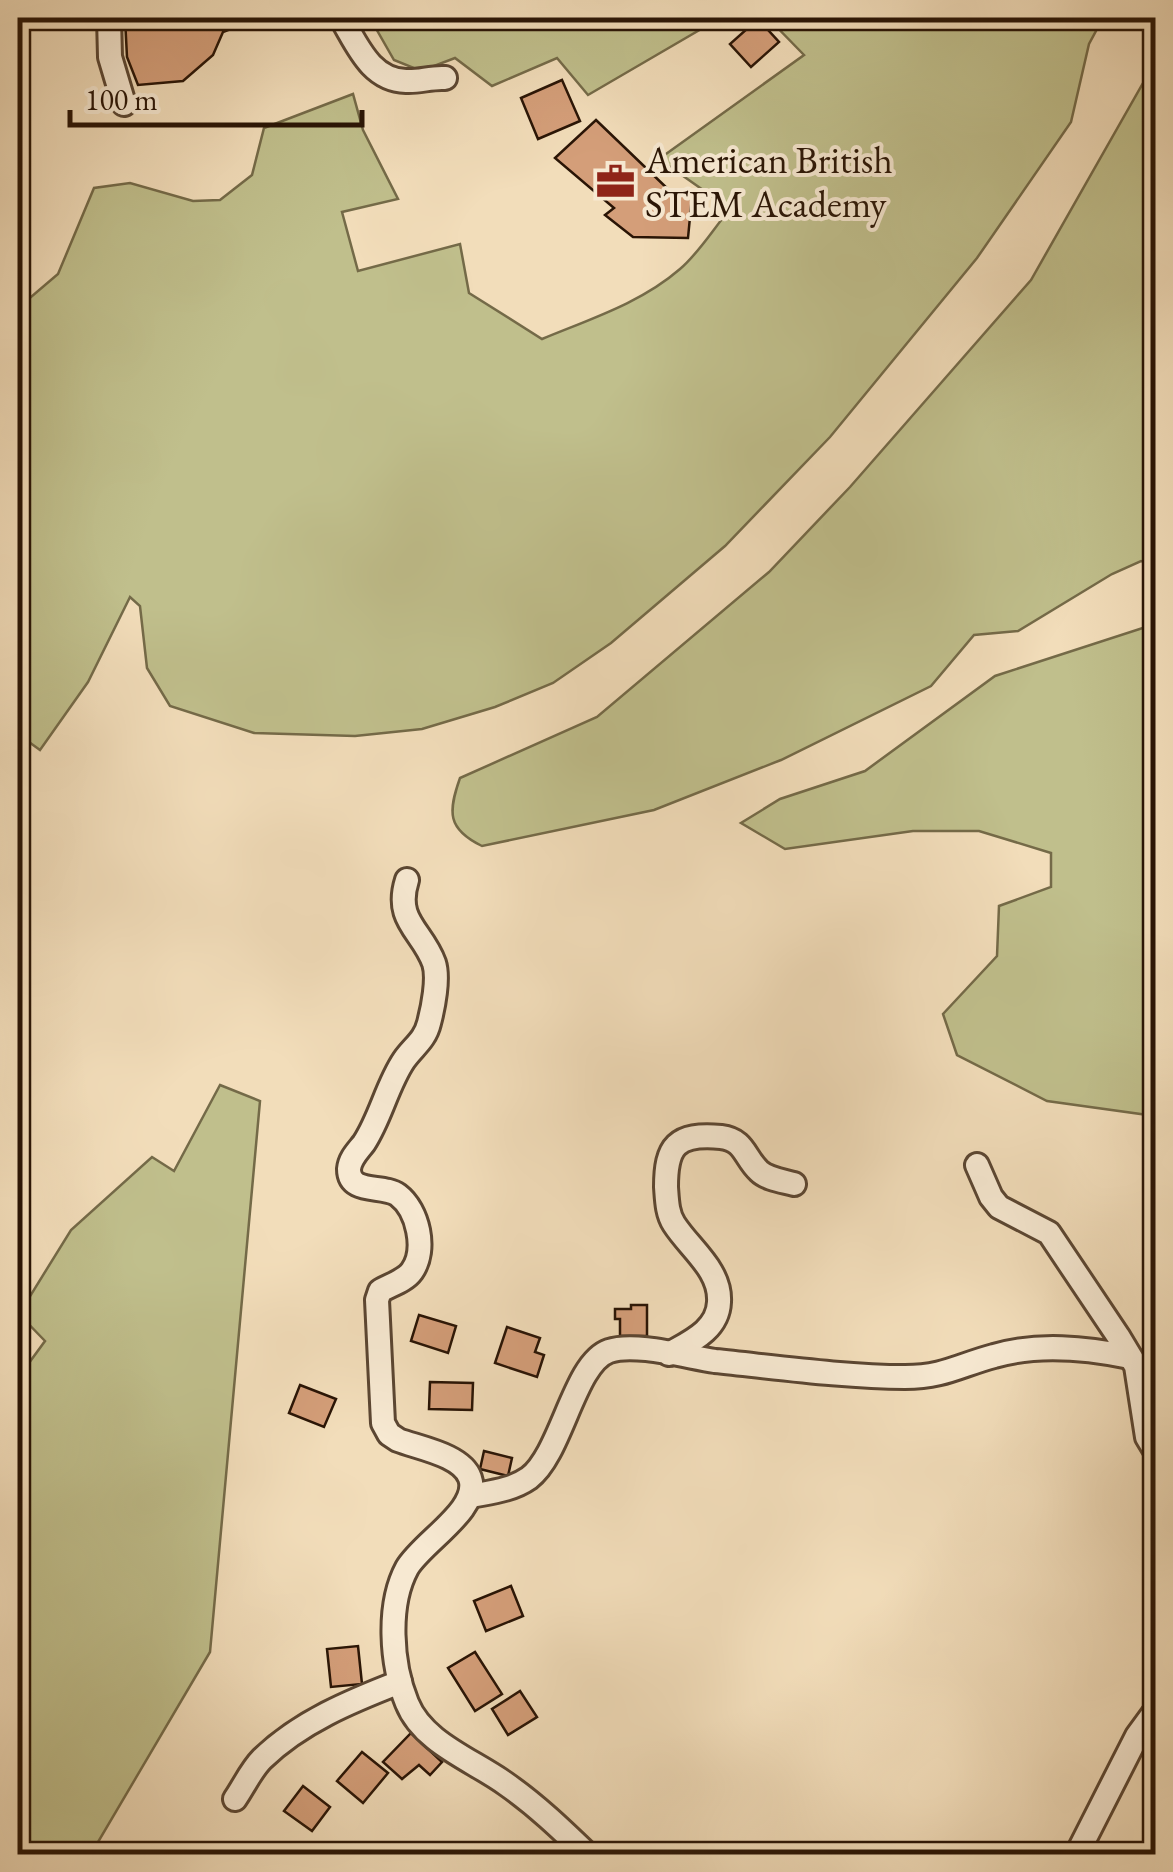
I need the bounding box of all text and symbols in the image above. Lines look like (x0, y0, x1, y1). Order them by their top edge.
scale bar (70, 65, 362, 127)
text: 100 m (85, 80, 158, 119)
place label: American British STEM Academy (644, 135, 893, 228)
office icon: American British STEM Academy (594, 160, 636, 202)

